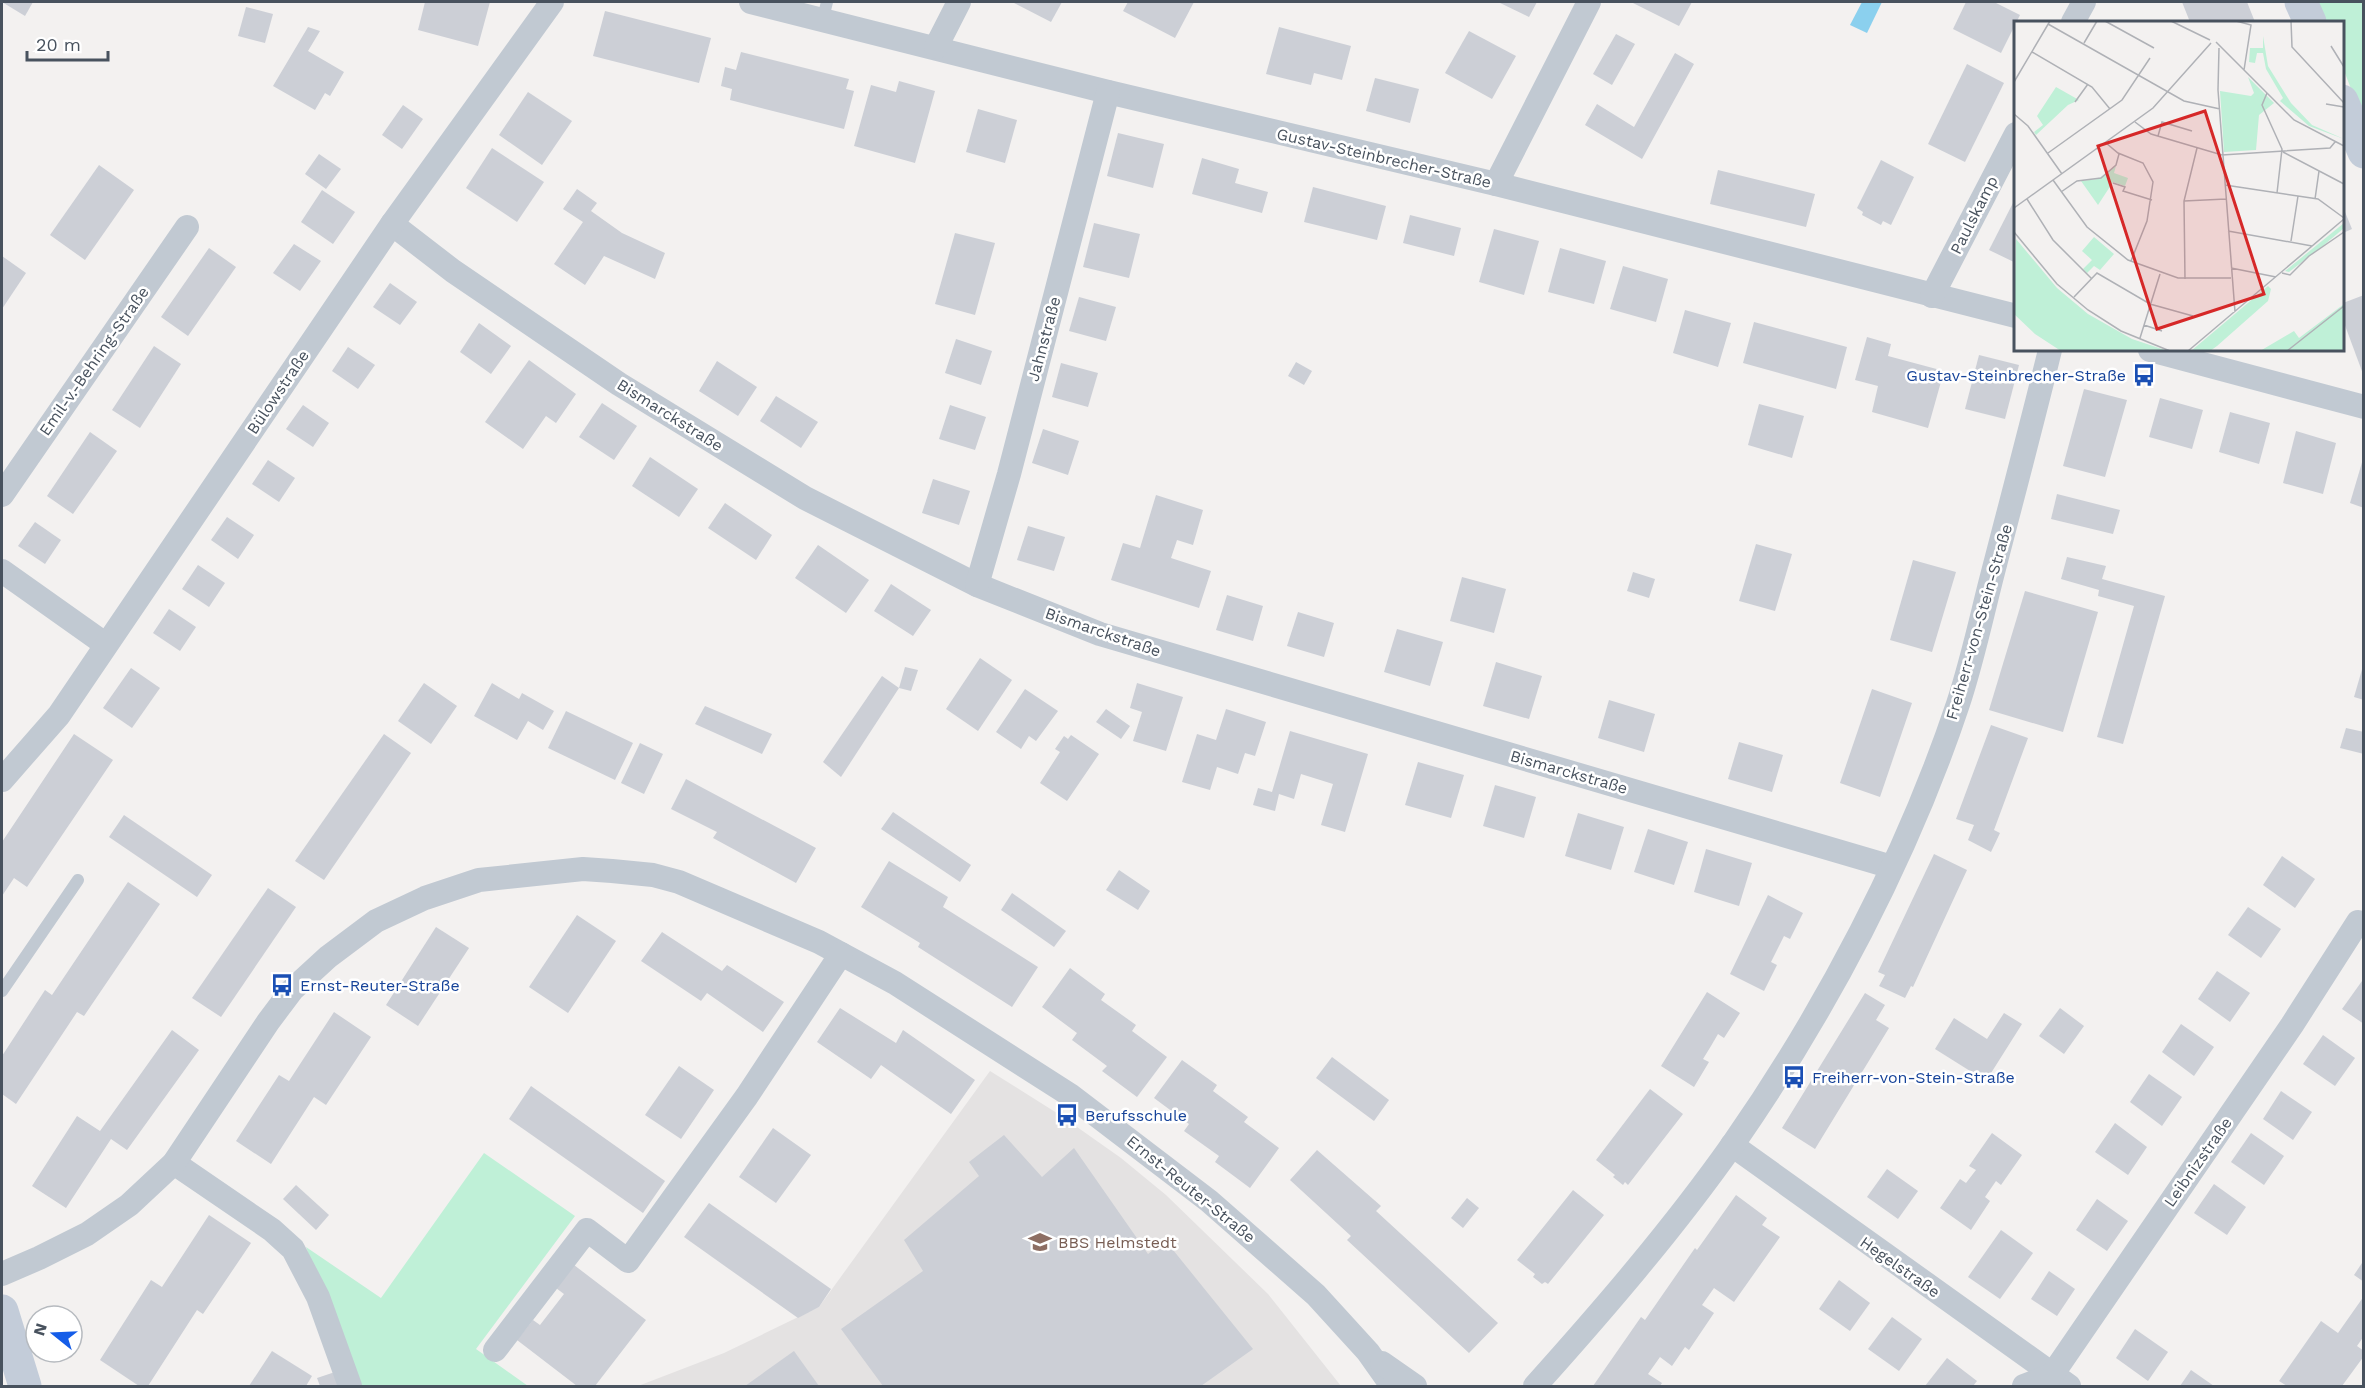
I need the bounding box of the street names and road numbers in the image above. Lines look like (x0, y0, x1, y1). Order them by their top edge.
street label: Gustav-Steinbrecher-Straße (1275, 124, 1493, 192)
street label: Paulskamp (1946, 173, 2002, 257)
street label: Emil-v.-Behring-Straße (35, 283, 153, 439)
street label: Jahnstraße (1024, 294, 1064, 384)
street label: Bülowstraße (243, 346, 313, 438)
street label: Bismarckstraße (614, 375, 726, 455)
street label: Freiherr-von-Stein-Straße (1942, 522, 2016, 722)
street label: Bismarckstraße (1043, 603, 1163, 661)
street label: Bismarckstraße (1508, 746, 1630, 798)
street label: Leibnizstraße (2160, 1113, 2236, 1211)
street label: Ernst-Reuter-Straße (1123, 1131, 1259, 1247)
street label: Hegelstraße (1856, 1233, 1944, 1301)

